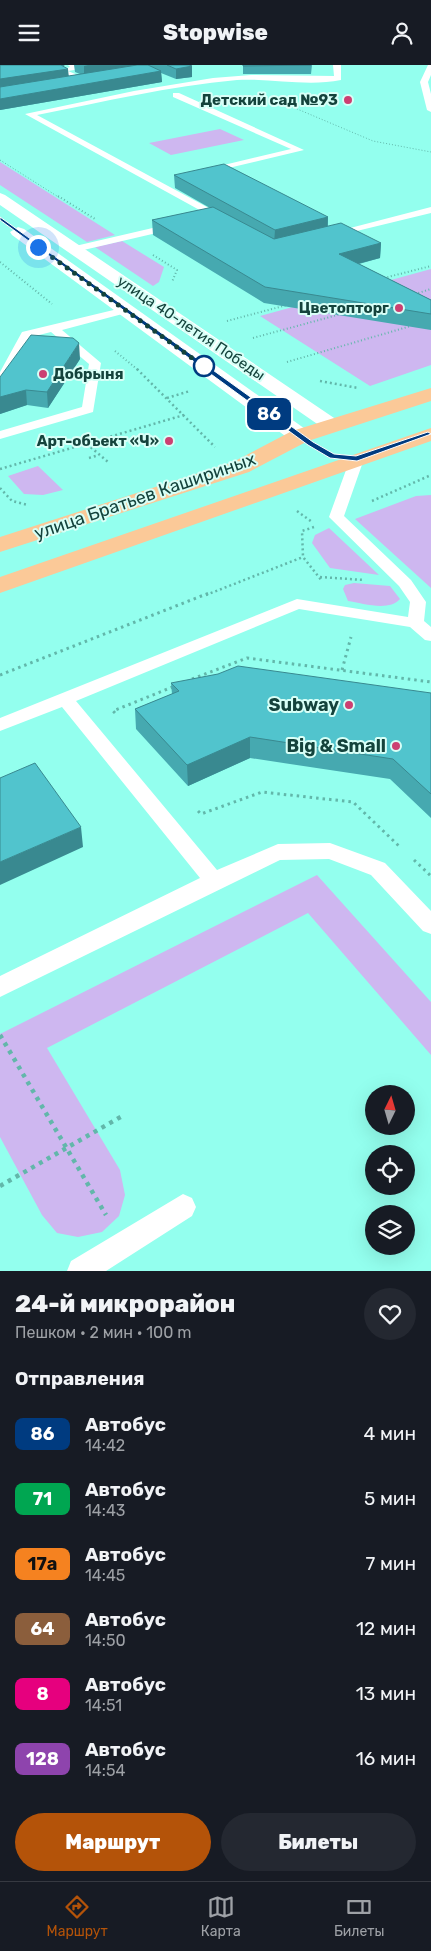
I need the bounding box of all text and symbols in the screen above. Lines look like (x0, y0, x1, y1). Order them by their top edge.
icon: menu (15, 19, 43, 47)
text: Stopwise (163, 19, 268, 46)
icon: person (388, 19, 416, 47)
place label: Детский сад №93 (200, 91, 338, 109)
marker: Детский сад №93 (342, 94, 354, 106)
your location (26, 235, 51, 260)
street label: улица 40-летия Победы (114, 272, 268, 384)
place label: Цветопторг (299, 299, 389, 317)
marker: Цветопторг (393, 302, 405, 314)
unlabelled marker (193, 355, 215, 377)
place label: Добрыня (53, 365, 124, 383)
marker: Добрыня (37, 368, 49, 380)
line badge: 86 (246, 398, 292, 430)
text: 86 (257, 403, 281, 425)
place label: Арт-объект «Ч» (37, 432, 159, 450)
marker: Арт-объект «Ч» (163, 435, 175, 447)
street label: улица Братьев Кашириных (31, 448, 259, 544)
place label: Subway (269, 694, 339, 716)
marker: Subway (343, 699, 355, 711)
place label: Big & Small (286, 735, 386, 757)
marker: Big & Small (390, 740, 402, 752)
north arrow (365, 1085, 415, 1135)
map controls (365, 1085, 415, 1255)
button: locate (365, 1145, 415, 1195)
button: layers (365, 1205, 415, 1255)
button: heart (364, 1288, 416, 1340)
text: 24-й микрорайон (15, 1290, 235, 1318)
text: Пешком · 2 мин · 100 m (15, 1323, 192, 1342)
text: Отправления (15, 1367, 145, 1390)
text: Автобус (85, 1413, 166, 1436)
text: 4 мин (363, 1422, 416, 1445)
text: 86 (31, 1423, 54, 1445)
text: 14:42 (85, 1436, 125, 1455)
text: Автобус (85, 1478, 166, 1501)
text: 5 мин (364, 1487, 416, 1510)
text: 71 (33, 1488, 52, 1510)
text: 14:43 (85, 1501, 125, 1520)
text: Автобус (85, 1543, 166, 1566)
text: 7 мин (365, 1552, 416, 1575)
text: 17a (28, 1553, 57, 1575)
text: 14:45 (85, 1566, 125, 1585)
text: Автобус (85, 1608, 166, 1631)
text: 12 мин (356, 1617, 416, 1640)
text: 64 (30, 1618, 55, 1640)
text: 14:50 (85, 1631, 126, 1650)
text: Автобус (85, 1673, 166, 1696)
text: 13 мин (356, 1682, 416, 1705)
text: 8 (36, 1683, 49, 1705)
text: 14:51 (85, 1696, 122, 1715)
text: Автобус (85, 1738, 166, 1761)
text: 16 мин (356, 1747, 416, 1770)
text: 128 (26, 1748, 59, 1770)
text: 14:54 (85, 1761, 125, 1780)
button: Маршрут (15, 1813, 211, 1871)
button: Билеты (221, 1813, 416, 1871)
tab: Маршрут (47, 1893, 108, 1940)
tab: Карта (201, 1893, 241, 1940)
tab: Билеты (334, 1893, 384, 1940)

